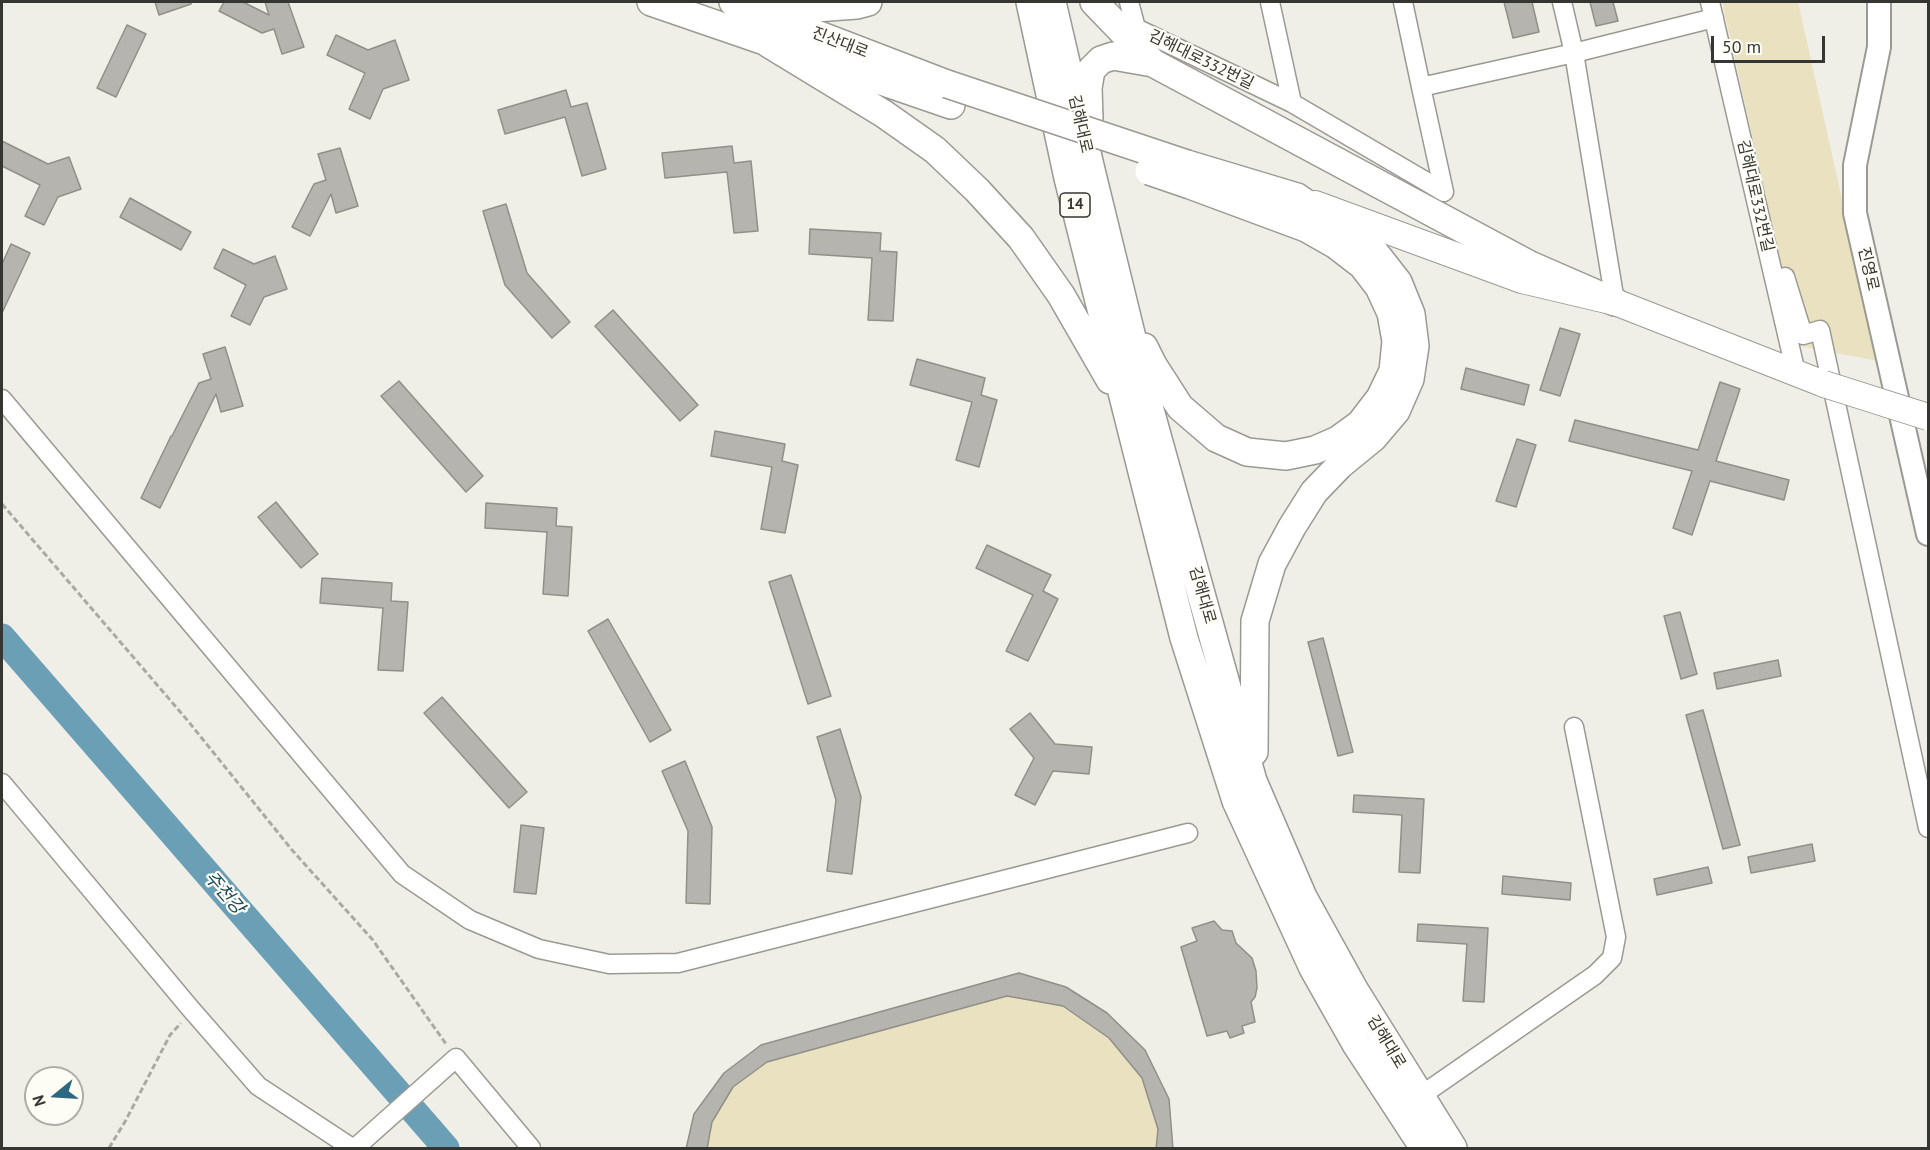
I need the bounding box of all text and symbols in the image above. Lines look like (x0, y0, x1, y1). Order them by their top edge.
street label: 진산대로 (809, 23, 871, 63)
scale bar (1714, 24, 1828, 62)
street label: 김해대로332번길 (1145, 26, 1257, 94)
text: 50 m (1722, 35, 1761, 58)
street label: 김해대로 (1064, 93, 1096, 155)
street label: 김해대로332번길 (1733, 138, 1777, 254)
road number: 14 (1060, 193, 1090, 217)
street label: 진영로 (1854, 245, 1882, 293)
street label: 김해대로 (1185, 564, 1219, 626)
water label: 주천강 (200, 867, 248, 919)
street label: 김해대로 (1363, 1012, 1409, 1072)
north arrow (24, 1066, 84, 1126)
text: N (28, 1093, 50, 1109)

